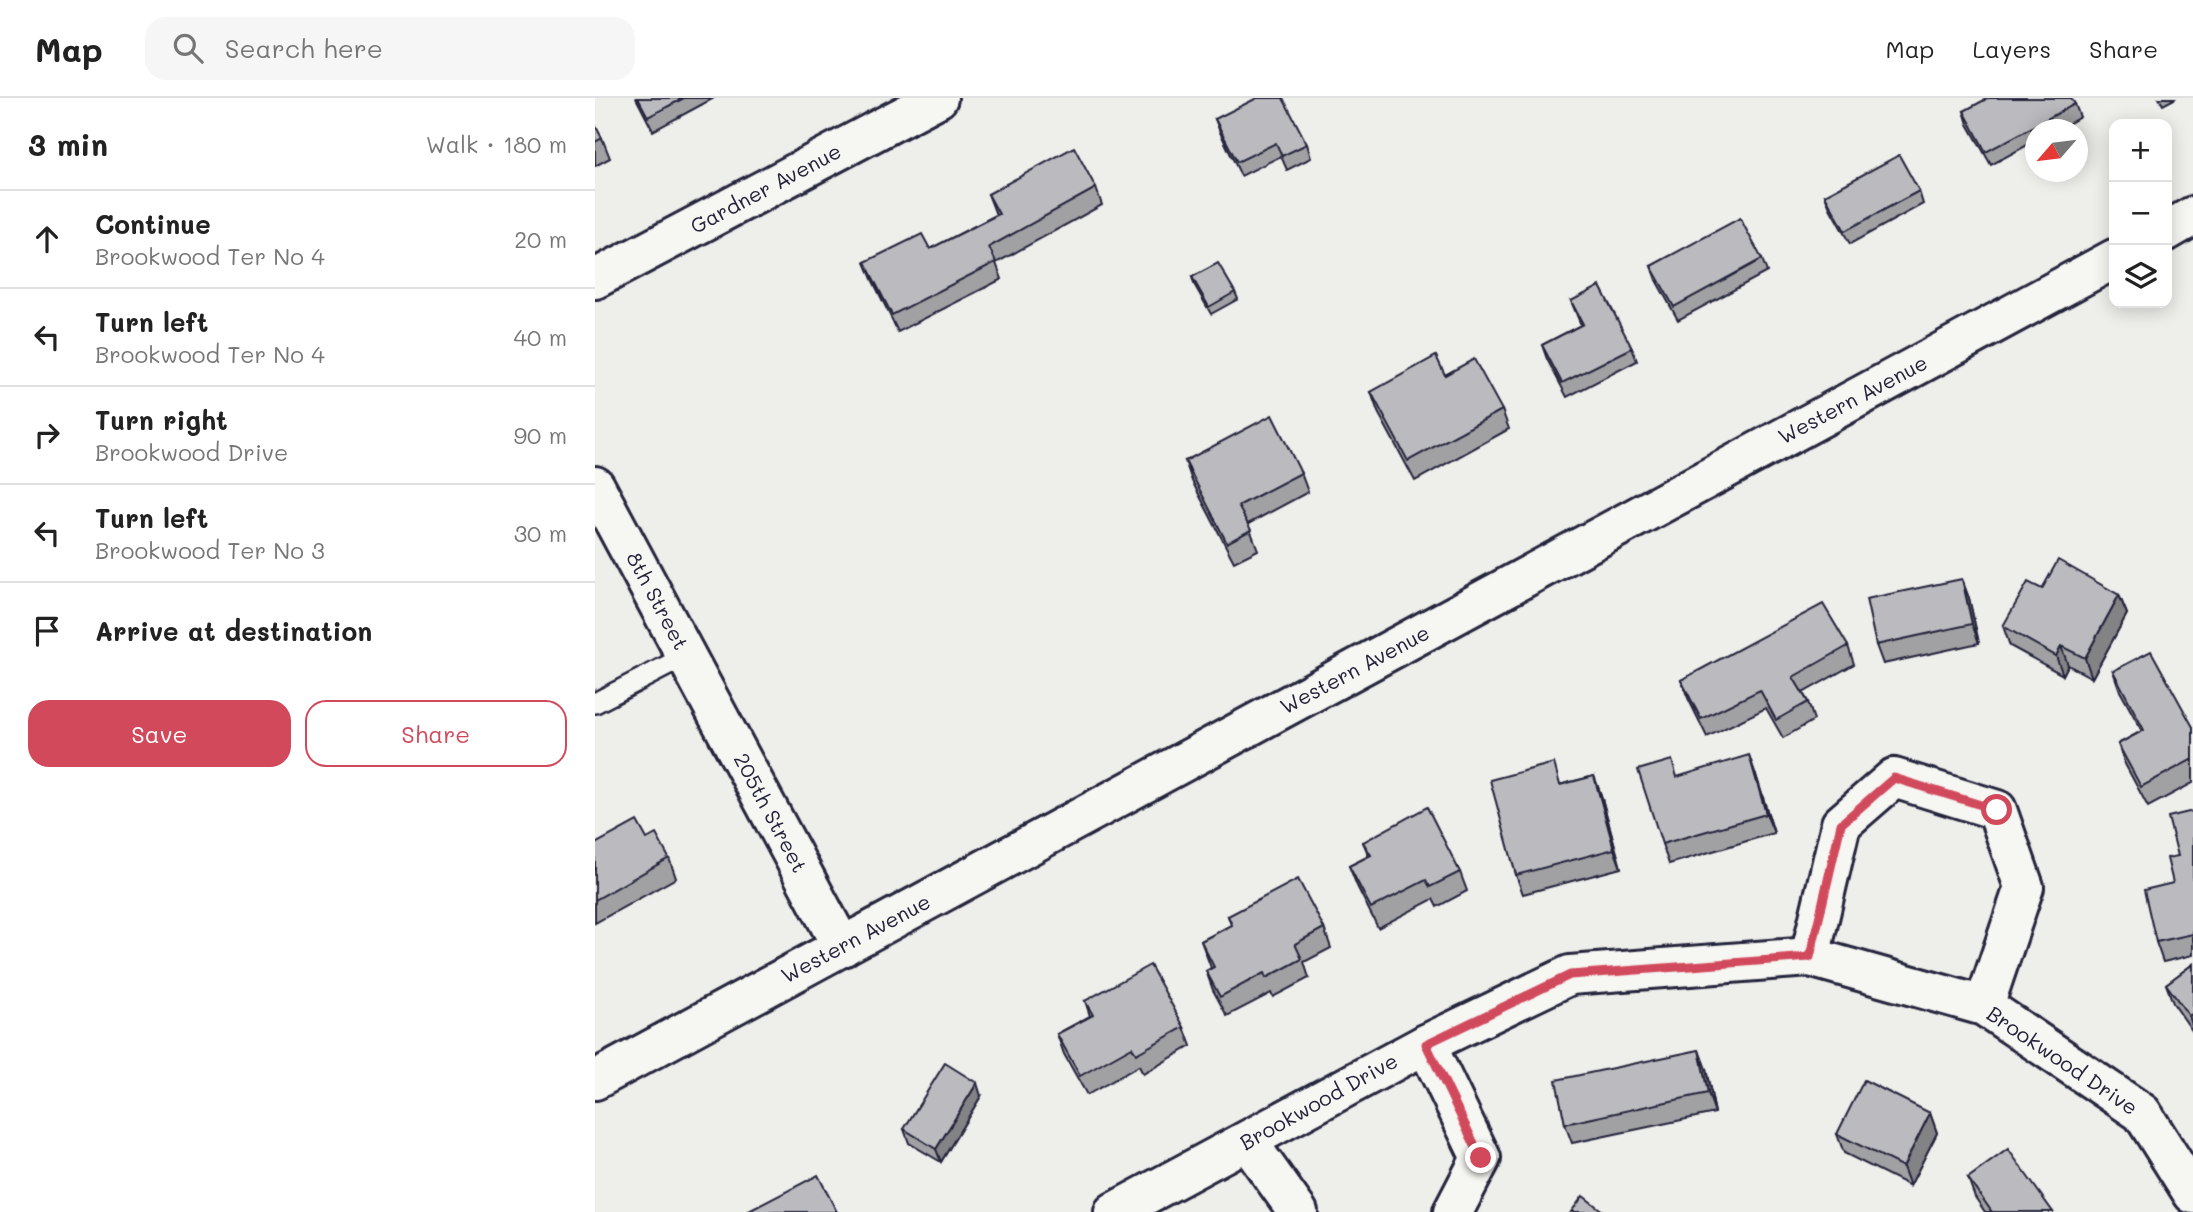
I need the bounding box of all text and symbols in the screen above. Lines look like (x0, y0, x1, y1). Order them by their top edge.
search box (145, 17, 635, 80)
text: Map (35, 27, 103, 70)
icon: search (169, 29, 207, 67)
text: Search here (225, 31, 383, 65)
text: Map (1886, 33, 1934, 64)
text: Layers (1972, 33, 2051, 64)
text: Share (2089, 33, 2158, 64)
north arrow (2025, 119, 2088, 182)
map controls (2109, 119, 2172, 308)
button: + (2109, 119, 2172, 182)
text: 3 min (28, 124, 108, 164)
text: Walk · 180 m (426, 129, 567, 159)
street label: Gardner Avenue (685, 137, 845, 239)
button: − (2109, 182, 2172, 245)
text: Continue (95, 207, 211, 241)
icon: ahead (28, 220, 66, 258)
text: 20 m (514, 224, 567, 254)
text: Brookwood Ter No 4 (95, 241, 325, 271)
button: layers (2109, 245, 2172, 308)
text: Turn left (95, 305, 208, 339)
icon: left (28, 318, 66, 356)
text: 40 m (514, 322, 567, 352)
text: Brookwood Ter No 4 (95, 339, 325, 369)
street label: Western Avenue (1773, 348, 1932, 449)
text: Turn right (95, 403, 228, 437)
icon: right (28, 416, 66, 454)
text: 90 m (514, 420, 567, 450)
text: Brookwood Drive (95, 437, 288, 467)
text: Turn left (95, 501, 208, 535)
icon: left (28, 514, 66, 552)
text: 30 m (514, 518, 567, 548)
text: Brookwood Ter No 3 (95, 535, 325, 565)
street label: 8th Street (621, 547, 695, 654)
icon: arrive (28, 612, 66, 650)
text: Arrive at destination (95, 614, 372, 648)
street label: Western Avenue (1275, 618, 1434, 719)
button: Save (28, 700, 291, 767)
button: Share (305, 700, 567, 767)
street label: 205th Street (729, 748, 814, 877)
route start (1981, 794, 2012, 825)
street label: Western Avenue (776, 887, 935, 988)
street label: Brookwood Drive (1982, 999, 2144, 1120)
street label: Brookwood Drive (1235, 1046, 1402, 1155)
route end (1465, 1142, 1496, 1173)

